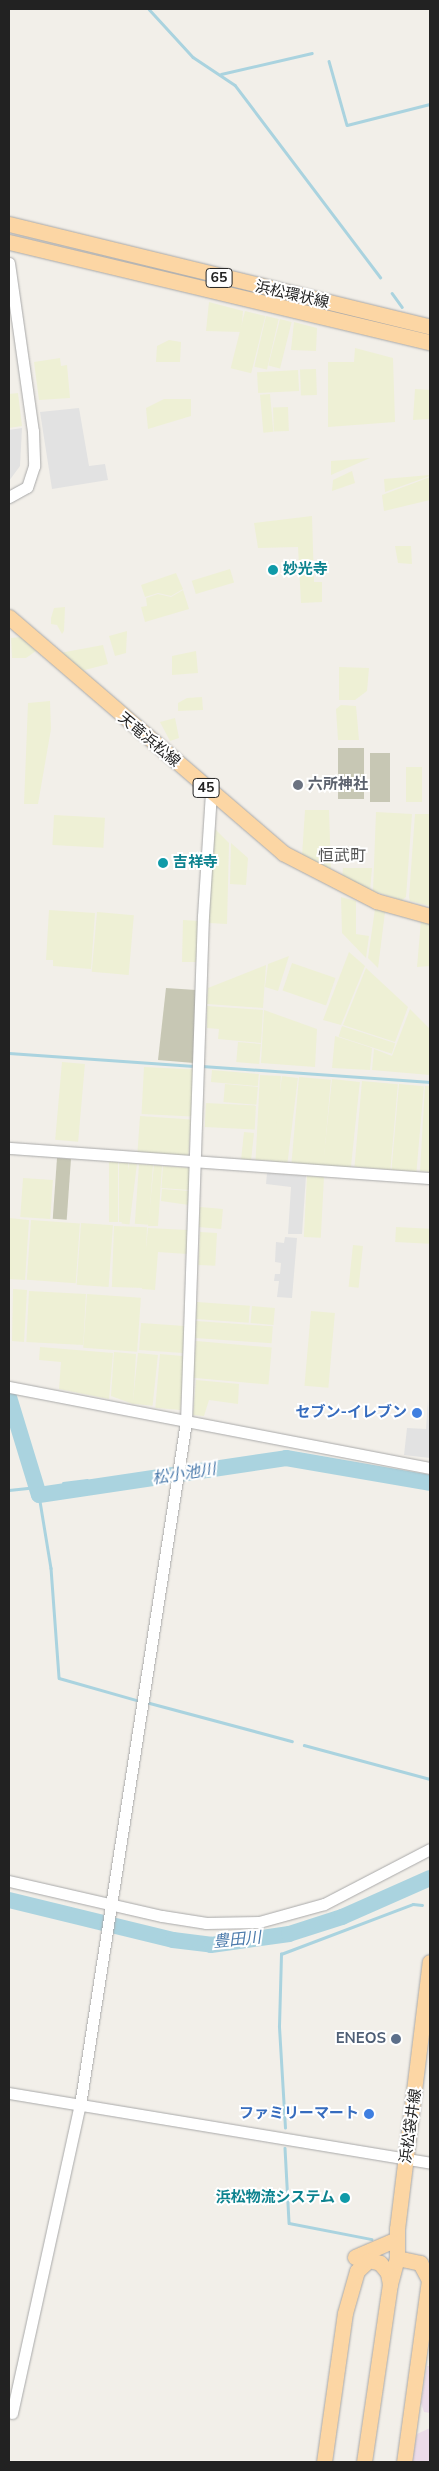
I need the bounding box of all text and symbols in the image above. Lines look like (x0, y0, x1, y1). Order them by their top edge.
road number: 65 (205, 266, 233, 290)
street label: 浜松環状線 (253, 278, 331, 312)
place label: 妙光寺 (283, 561, 328, 579)
marker: 妙光寺 (267, 564, 279, 576)
street label: 天竜浜松線 (114, 709, 184, 771)
road number: 45 (192, 776, 220, 800)
place label: 六所神社 (308, 776, 368, 794)
marker: 六所神社 (292, 779, 304, 791)
district label: 恒武町 (318, 846, 366, 866)
place label: 吉祥寺 (173, 854, 218, 872)
marker: 吉祥寺 (157, 857, 169, 869)
place label: セブン-イレブン (295, 1404, 407, 1422)
marker: セブン-イレブン (411, 1407, 423, 1419)
water label: 松小池川 (151, 1460, 217, 1488)
water label: 豊田川 (212, 1928, 262, 1952)
place label: ENEOS (336, 2030, 386, 2048)
marker: ENEOS (390, 2033, 402, 2045)
street label: 浜松袋井線 (397, 2088, 425, 2164)
place label: ファミリーマート (239, 2105, 359, 2123)
marker: ファミリーマート (363, 2108, 375, 2120)
place label: 浜松物流システム (215, 2189, 335, 2207)
marker: 浜松物流システム (339, 2192, 351, 2204)

